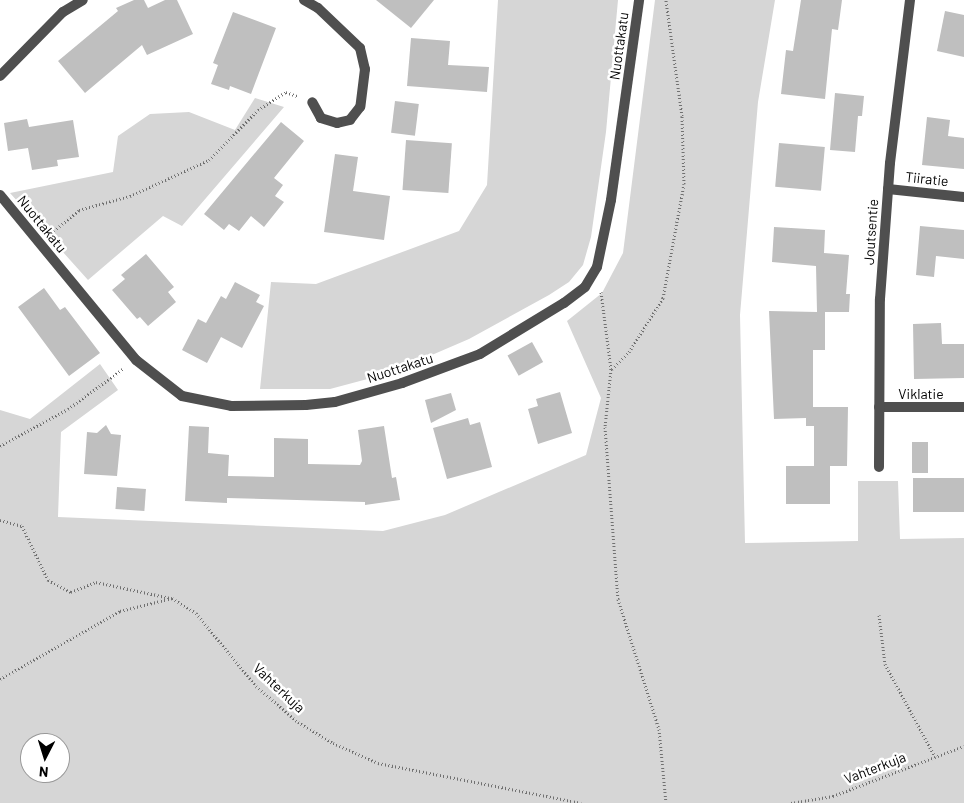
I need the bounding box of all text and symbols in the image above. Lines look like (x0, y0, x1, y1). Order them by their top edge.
street label: Nuottakatu (606, 11, 632, 81)
street label: Tiiratie (905, 168, 949, 190)
street label: Nuottakatu (14, 192, 70, 256)
street label: Joutsentie (860, 198, 882, 266)
street label: Nuottakatu (365, 349, 435, 387)
street label: Viklatie (898, 386, 944, 402)
street label: Vahterkuja (250, 660, 308, 716)
north arrow (20, 733, 70, 783)
street label: Vahterkuja (842, 749, 908, 787)
text: N (38, 764, 49, 781)

